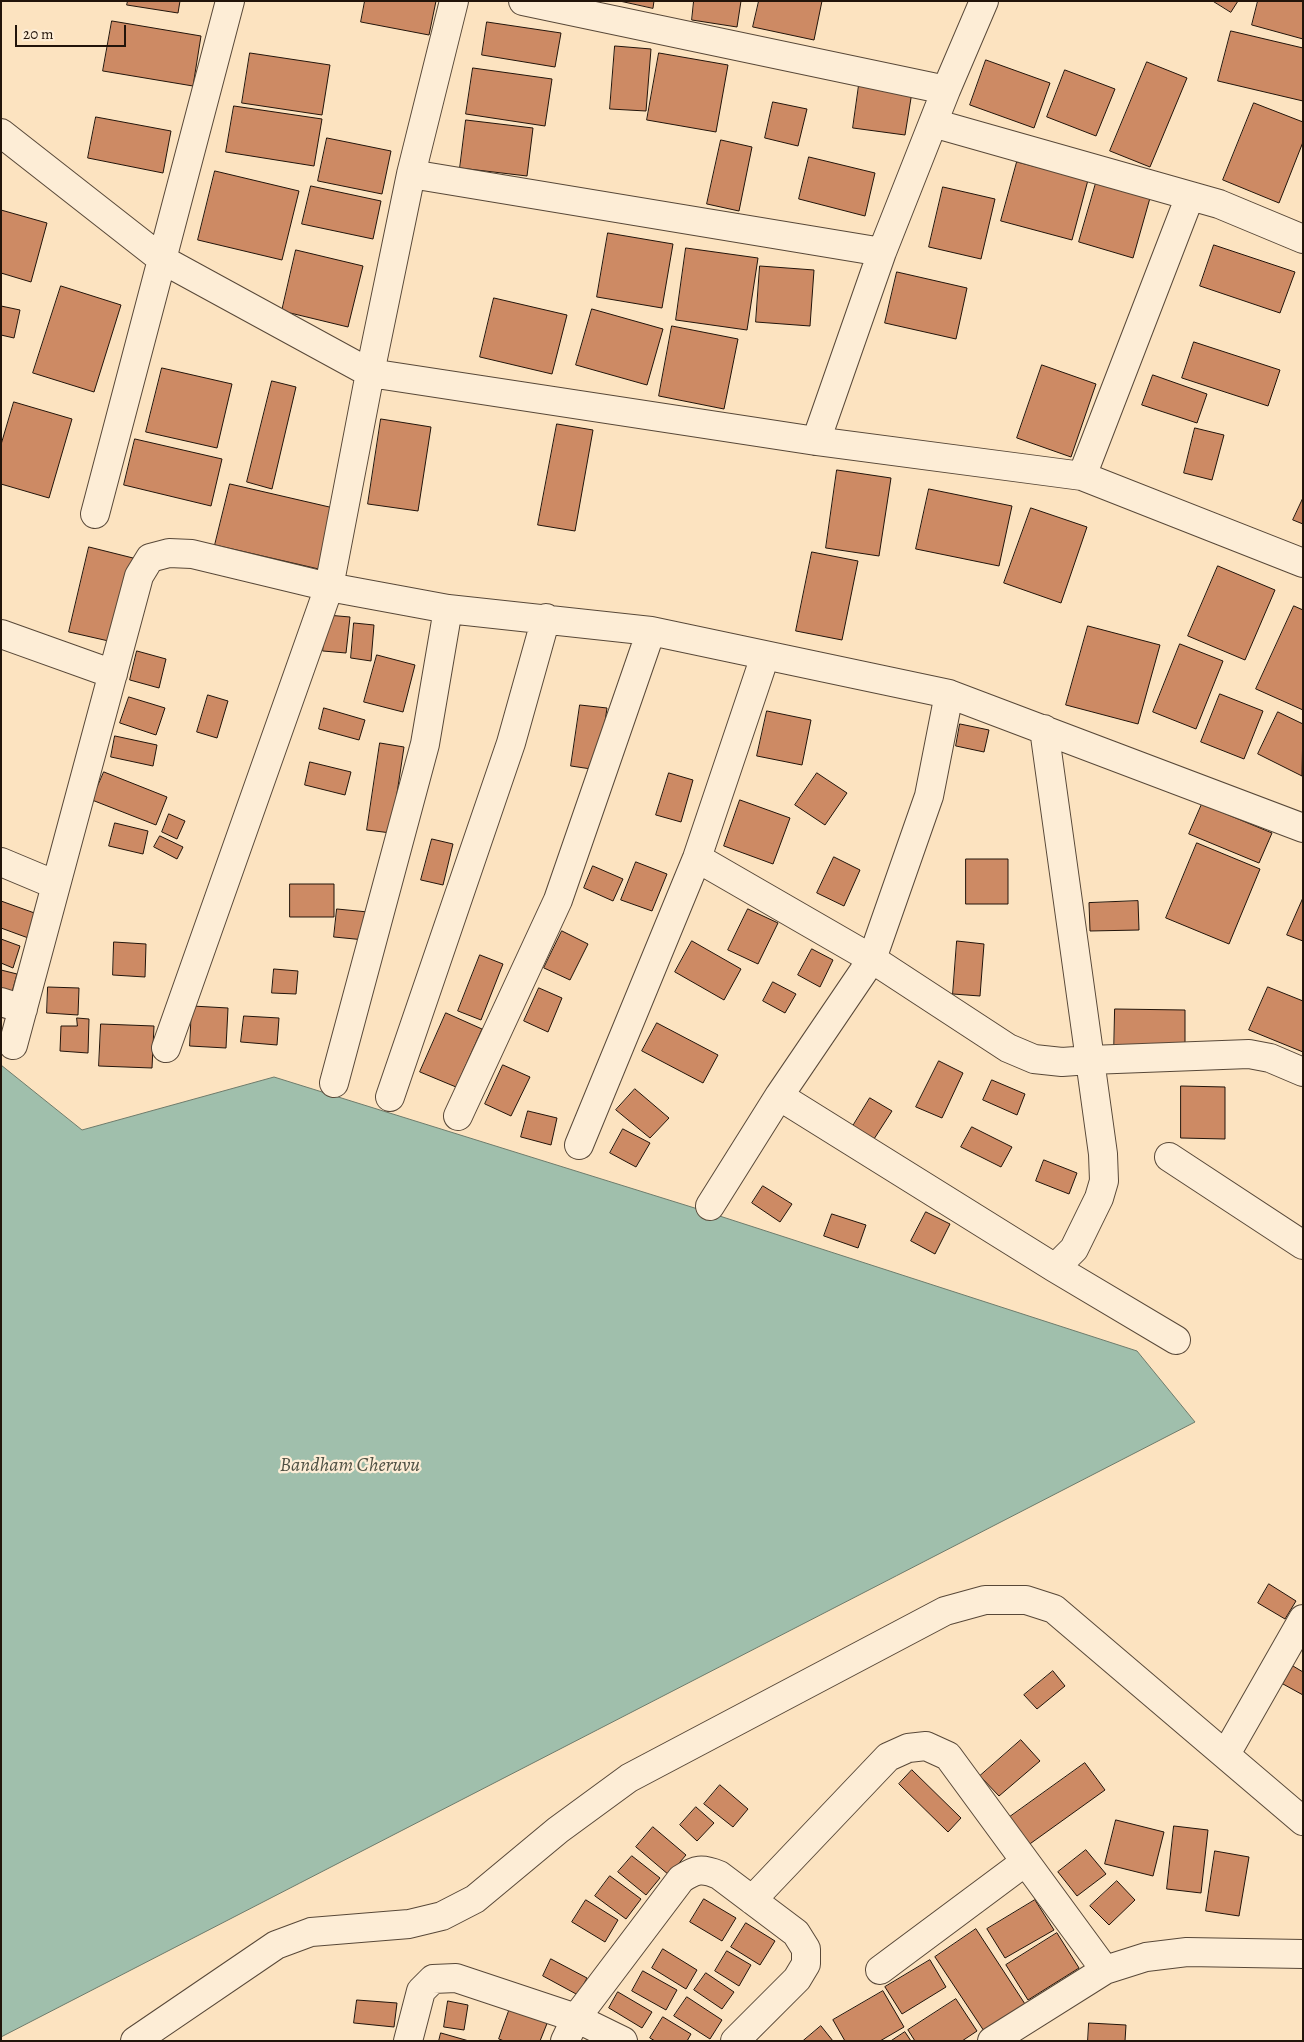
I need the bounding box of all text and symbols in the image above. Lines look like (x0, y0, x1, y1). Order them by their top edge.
scale bar (18, 15, 129, 47)
text: 20 m (23, 24, 54, 44)
water label: Bandham Cheruvu (280, 1454, 420, 1478)

